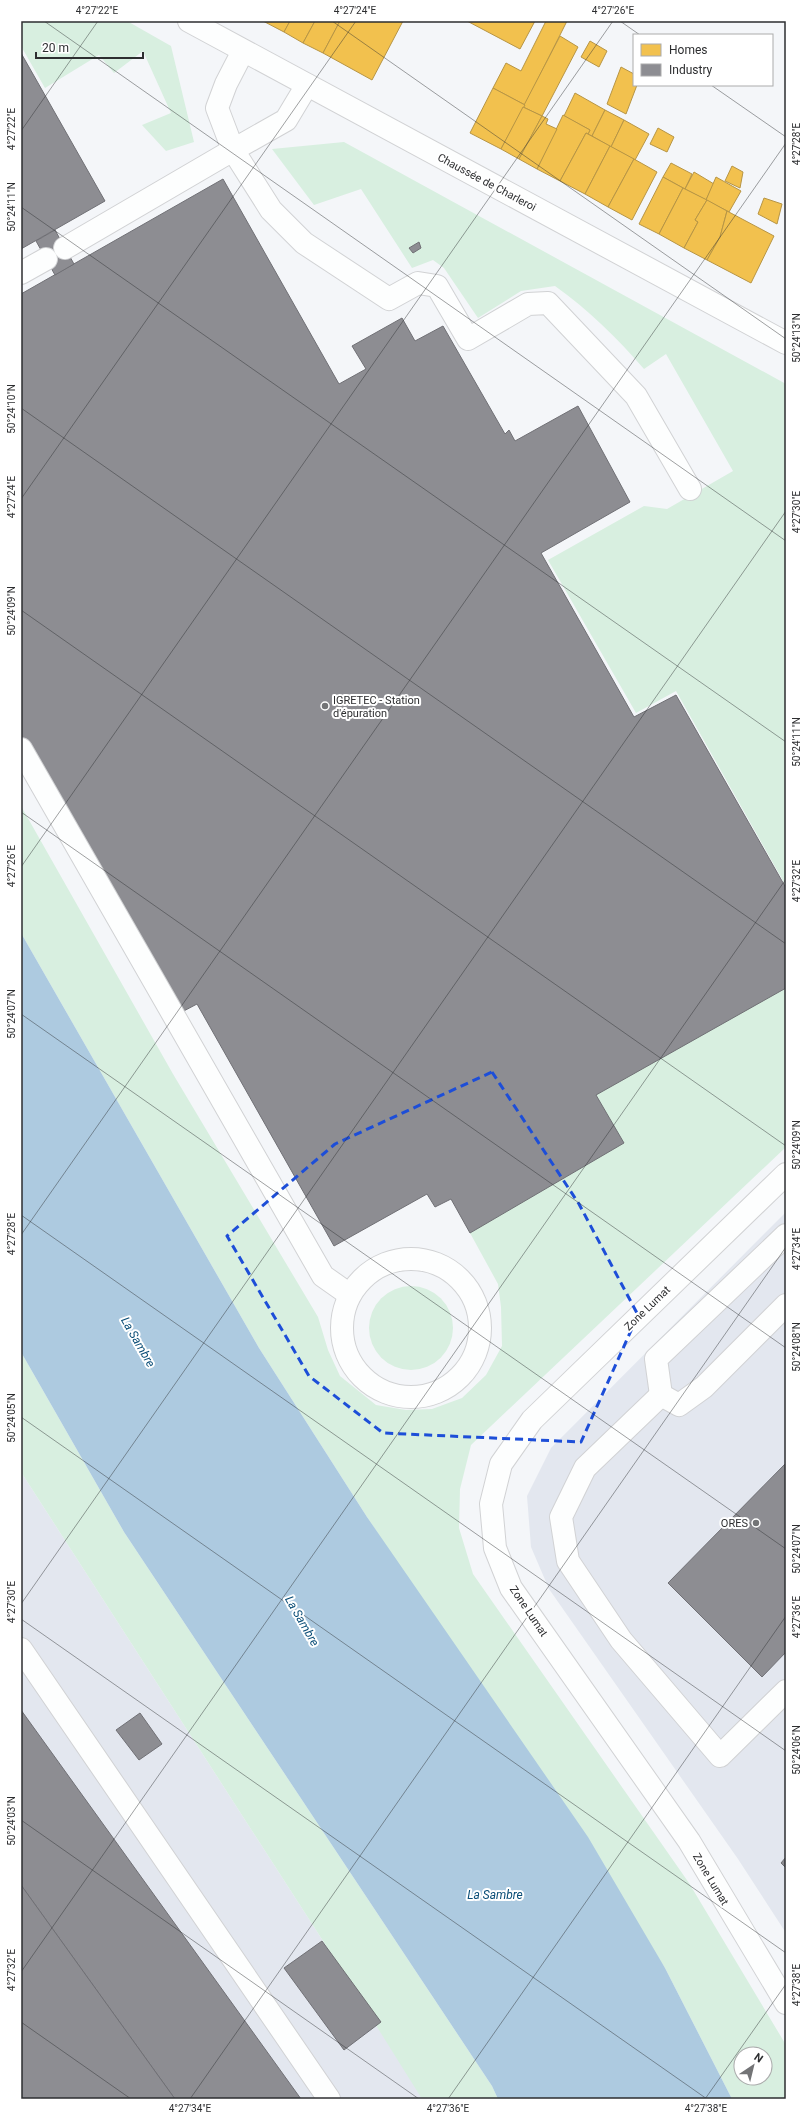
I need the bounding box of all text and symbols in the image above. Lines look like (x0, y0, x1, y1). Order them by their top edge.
text: 4°27'22"E (76, 5, 119, 16)
text: 4°27'24"E (334, 5, 377, 16)
text: 4°27'26"E (592, 5, 635, 16)
scale bar (36, 34, 143, 60)
legend (633, 34, 773, 86)
text: 20 m (42, 41, 69, 55)
text: Homes (669, 43, 707, 57)
text: Industry (669, 63, 713, 77)
text: 4°27'22"E (6, 107, 17, 150)
text: 4°27'28"E (791, 122, 802, 165)
street label: Chaussée de Charleroi (435, 151, 538, 214)
text: 50°24'11"N (6, 182, 17, 232)
text: 50°24'13"N (791, 313, 802, 363)
text: 50°24'10"N (6, 384, 17, 434)
text: 4°27'24"E (6, 475, 17, 518)
text: 4°27'30"E (791, 490, 802, 533)
text: 50°24'09"N (6, 586, 17, 636)
place label: IGRETEC - Station d'épuration (333, 694, 420, 720)
marker: IGRETEC - Station d'épuration (320, 701, 330, 711)
text: 50°24'11"N (791, 717, 802, 767)
text: 4°27'26"E (6, 844, 17, 887)
text: 4°27'32"E (791, 859, 802, 902)
text: 50°24'07"N (6, 989, 17, 1039)
text: 50°24'09"N (791, 1120, 802, 1170)
text: 4°27'28"E (6, 1212, 17, 1255)
text: 4°27'34"E (791, 1227, 802, 1270)
street label: Zone Lumat (622, 1283, 673, 1333)
water label: La Sambre (118, 1314, 158, 1370)
text: 50°24'08"N (791, 1322, 802, 1372)
text: 50°24'05"N (6, 1393, 17, 1443)
place label: ORES (721, 1517, 748, 1530)
marker: ORES (751, 1518, 761, 1528)
text: 50°24'07"N (791, 1524, 802, 1574)
text: 4°27'30"E (6, 1580, 17, 1623)
street label: Zone Lumat (507, 1583, 551, 1639)
water label: La Sambre (282, 1593, 322, 1649)
text: 4°27'36"E (791, 1595, 802, 1638)
text: 50°24'06"N (791, 1725, 802, 1775)
text: 50°24'03"N (6, 1796, 17, 1846)
street label: Zone Lumat (690, 1851, 731, 1908)
water label: La Sambre (467, 1888, 523, 1902)
text: 4°27'32"E (6, 1948, 17, 1991)
text: 4°27'38"E (791, 1963, 802, 2006)
north arrow (733, 2046, 773, 2086)
text: N (752, 2051, 766, 2066)
text: 4°27'34"E (169, 2103, 212, 2114)
text: 4°27'36"E (427, 2103, 470, 2114)
text: 4°27'38"E (685, 2103, 728, 2114)

